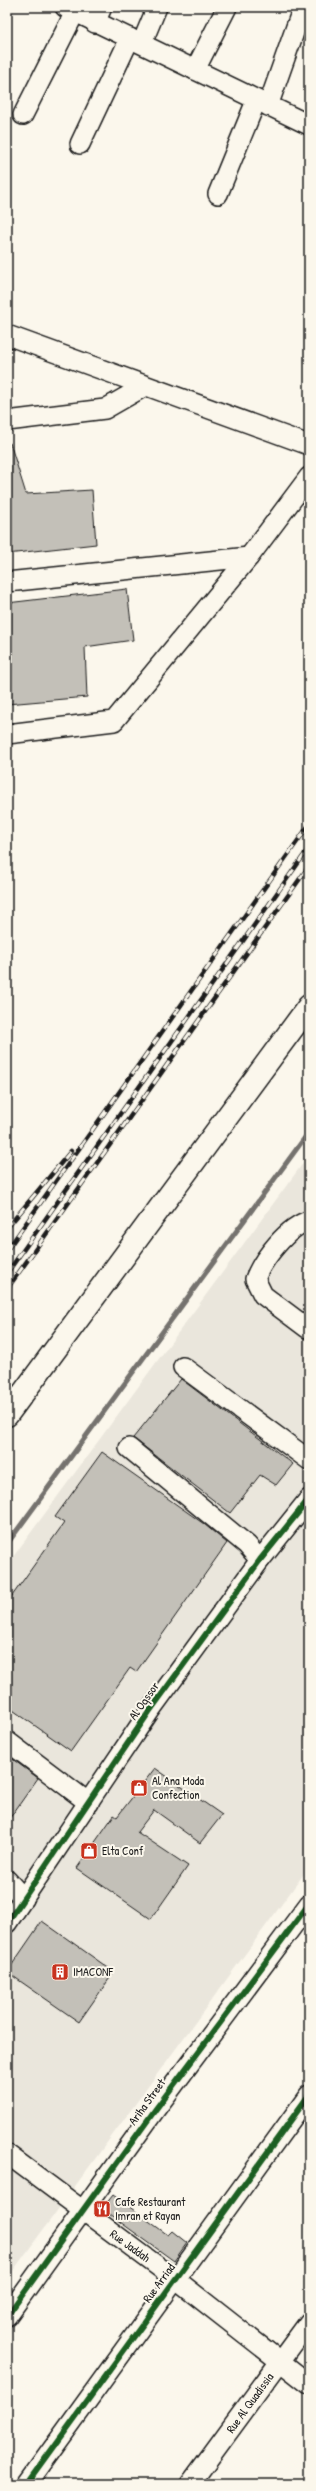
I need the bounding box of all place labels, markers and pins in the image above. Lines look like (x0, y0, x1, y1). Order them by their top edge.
place label: Al Ana Moda Confection (152, 1772, 204, 1803)
shop icon: Al Ana Moda Confection (129, 1778, 149, 1798)
shop icon: Elta Conf (79, 1841, 99, 1861)
place label: Elta Conf (102, 1842, 144, 1859)
building icon: IMACONF (50, 1962, 70, 1982)
place label: IMACONF (73, 1963, 113, 1980)
place label: Cafe Restaurant Imran et Rayan (115, 2193, 186, 2224)
restaurant icon: Cafe Restaurant Imran et Rayan (92, 2199, 112, 2219)

